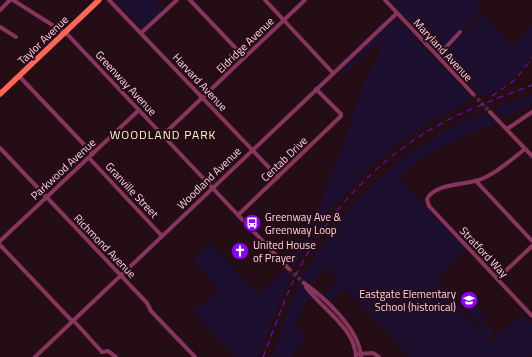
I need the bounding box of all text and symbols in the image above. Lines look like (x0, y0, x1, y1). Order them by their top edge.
street label: Taylor Avenue (14, 12, 72, 68)
street label: Eldridge Avenue (213, 13, 278, 77)
street label: Maryland Avenue (410, 15, 477, 85)
street label: Greenway Avenue (92, 47, 161, 119)
street label: Harvard Avenue (169, 50, 231, 115)
district label: WOODLAND PARK (110, 125, 216, 144)
street label: Centab Drive (257, 132, 311, 185)
street label: Parkwood Avenue (27, 134, 99, 203)
street label: Woodland Avenue (173, 143, 245, 213)
street label: Granville Street (102, 159, 162, 222)
place label: Greenway Ave & Greenway Loop (265, 209, 341, 238)
street label: Richmond Avenue (70, 210, 140, 282)
bus stop icon: Greenway Ave & Greenway Loop (242, 213, 262, 233)
street label: Stratford Way (456, 223, 512, 282)
place label: United House of Prayer (253, 237, 316, 266)
church icon: United House of Prayer (230, 241, 250, 261)
place label: Eastgate Elementary School (historical) (359, 286, 457, 315)
school or university icon: Eastgate Elementary School (historical) (459, 290, 479, 310)

